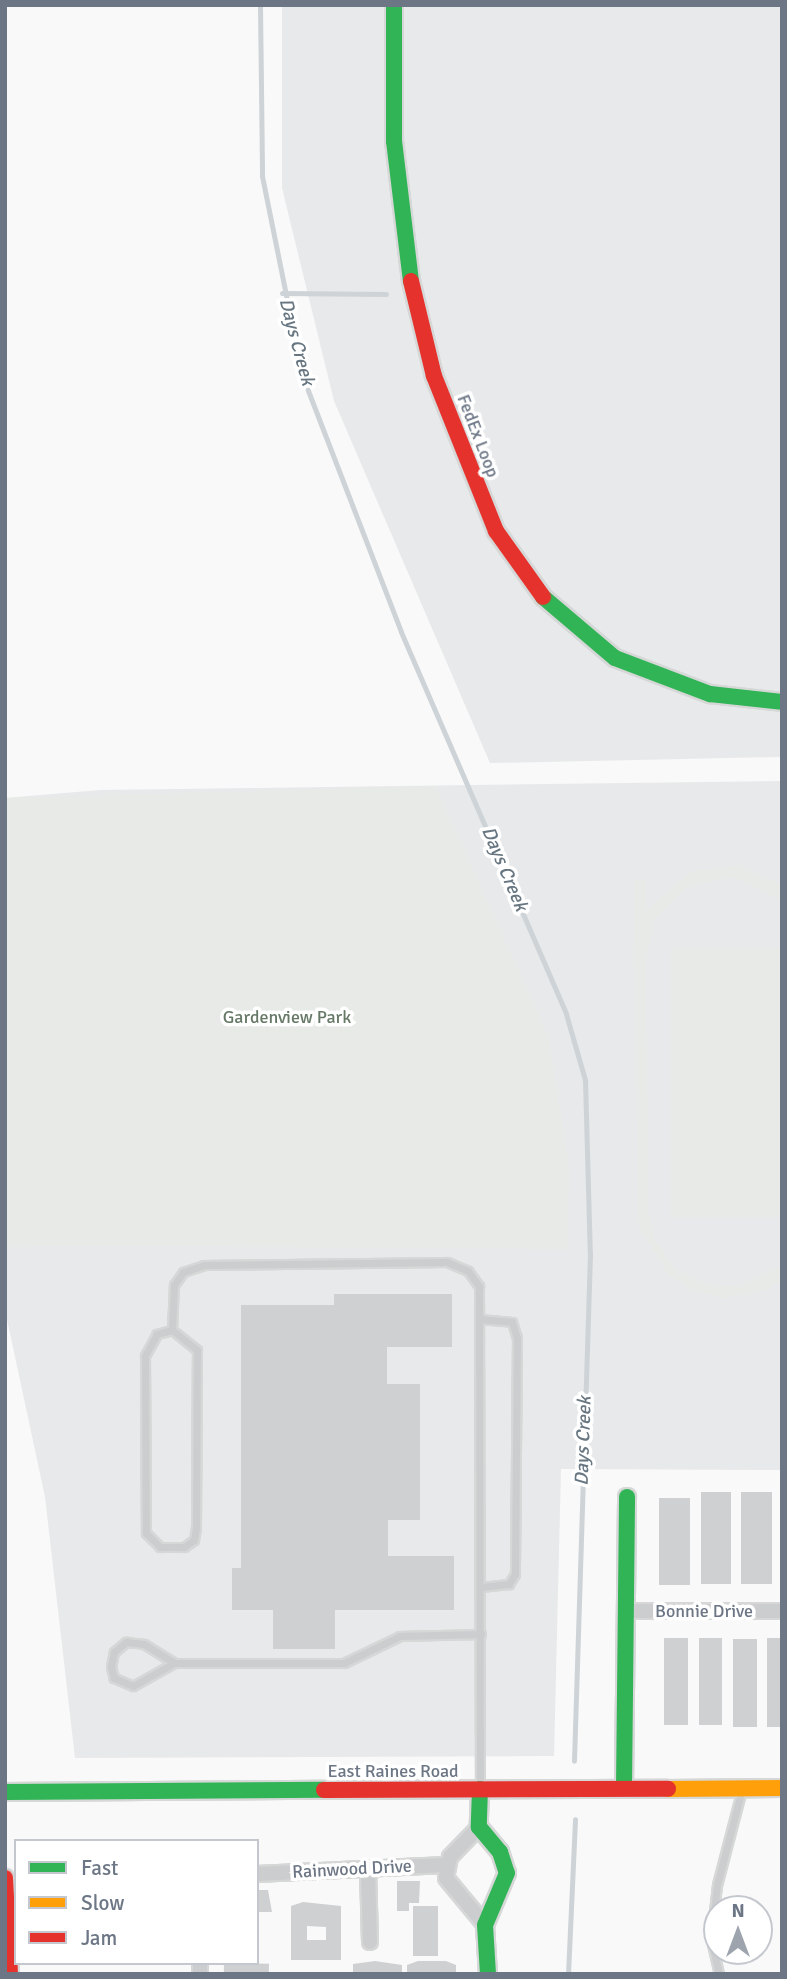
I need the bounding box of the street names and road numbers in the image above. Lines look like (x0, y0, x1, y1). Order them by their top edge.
street label: FedEx Loop (452, 391, 504, 481)
street label: Bonnie Drive (655, 1600, 753, 1622)
street label: East Raines Road (327, 1760, 459, 1782)
street label: Rainwood Drive (292, 1855, 412, 1883)

